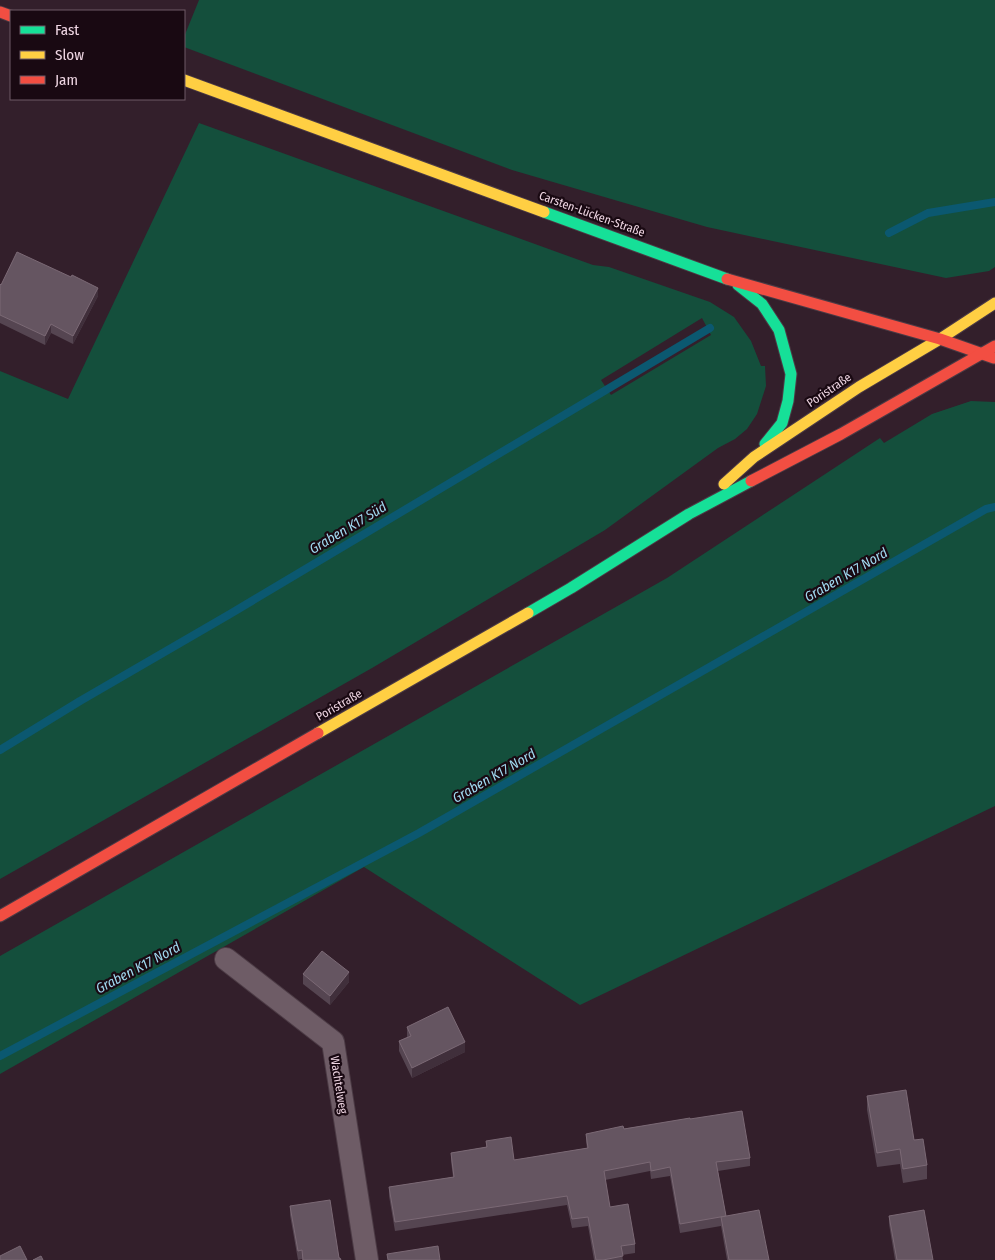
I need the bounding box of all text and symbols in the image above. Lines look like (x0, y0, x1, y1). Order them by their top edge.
legend (10, 10, 185, 100)
text: Fast (55, 21, 79, 39)
text: Slow (55, 46, 84, 64)
text: Jam (55, 71, 78, 89)
street label: Carsten-Lücken-Straße (537, 188, 647, 240)
street label: Poristraße (804, 370, 854, 410)
water label: Graben K17 Süd (306, 498, 390, 558)
water label: Graben K17 Nord (801, 544, 891, 606)
street label: Poristraße (314, 686, 364, 724)
water label: Graben K17 Nord (449, 745, 539, 807)
water label: Graben K17 Nord (93, 938, 184, 997)
street label: Wachtelweg (328, 1055, 351, 1115)

